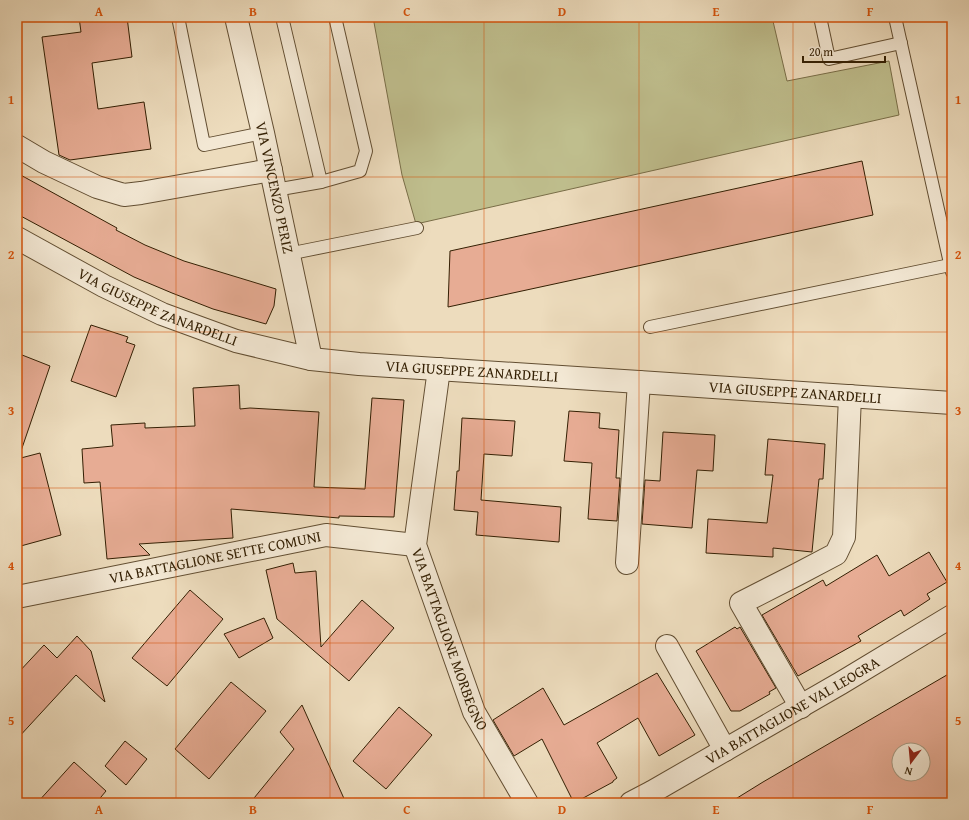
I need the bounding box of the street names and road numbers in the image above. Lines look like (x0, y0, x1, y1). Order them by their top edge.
street label: VIA VINCENZO PERIZ (251, 120, 299, 255)
street label: VIA GIUSEPPE ZANARDELLI (74, 262, 241, 351)
street label: VIA GIUSEPPE ZANARDELLI (385, 355, 559, 387)
street label: VIA GIUSEPPE ZANARDELLI (708, 376, 882, 408)
street label: VIA BATTAGLIONE SETTE COMUNI (107, 525, 323, 588)
street label: VIA BATTAGLIONE MORBEGNO (407, 545, 493, 734)
street label: VIA BATTAGLIONE VAL LEOGRA (701, 651, 883, 769)

